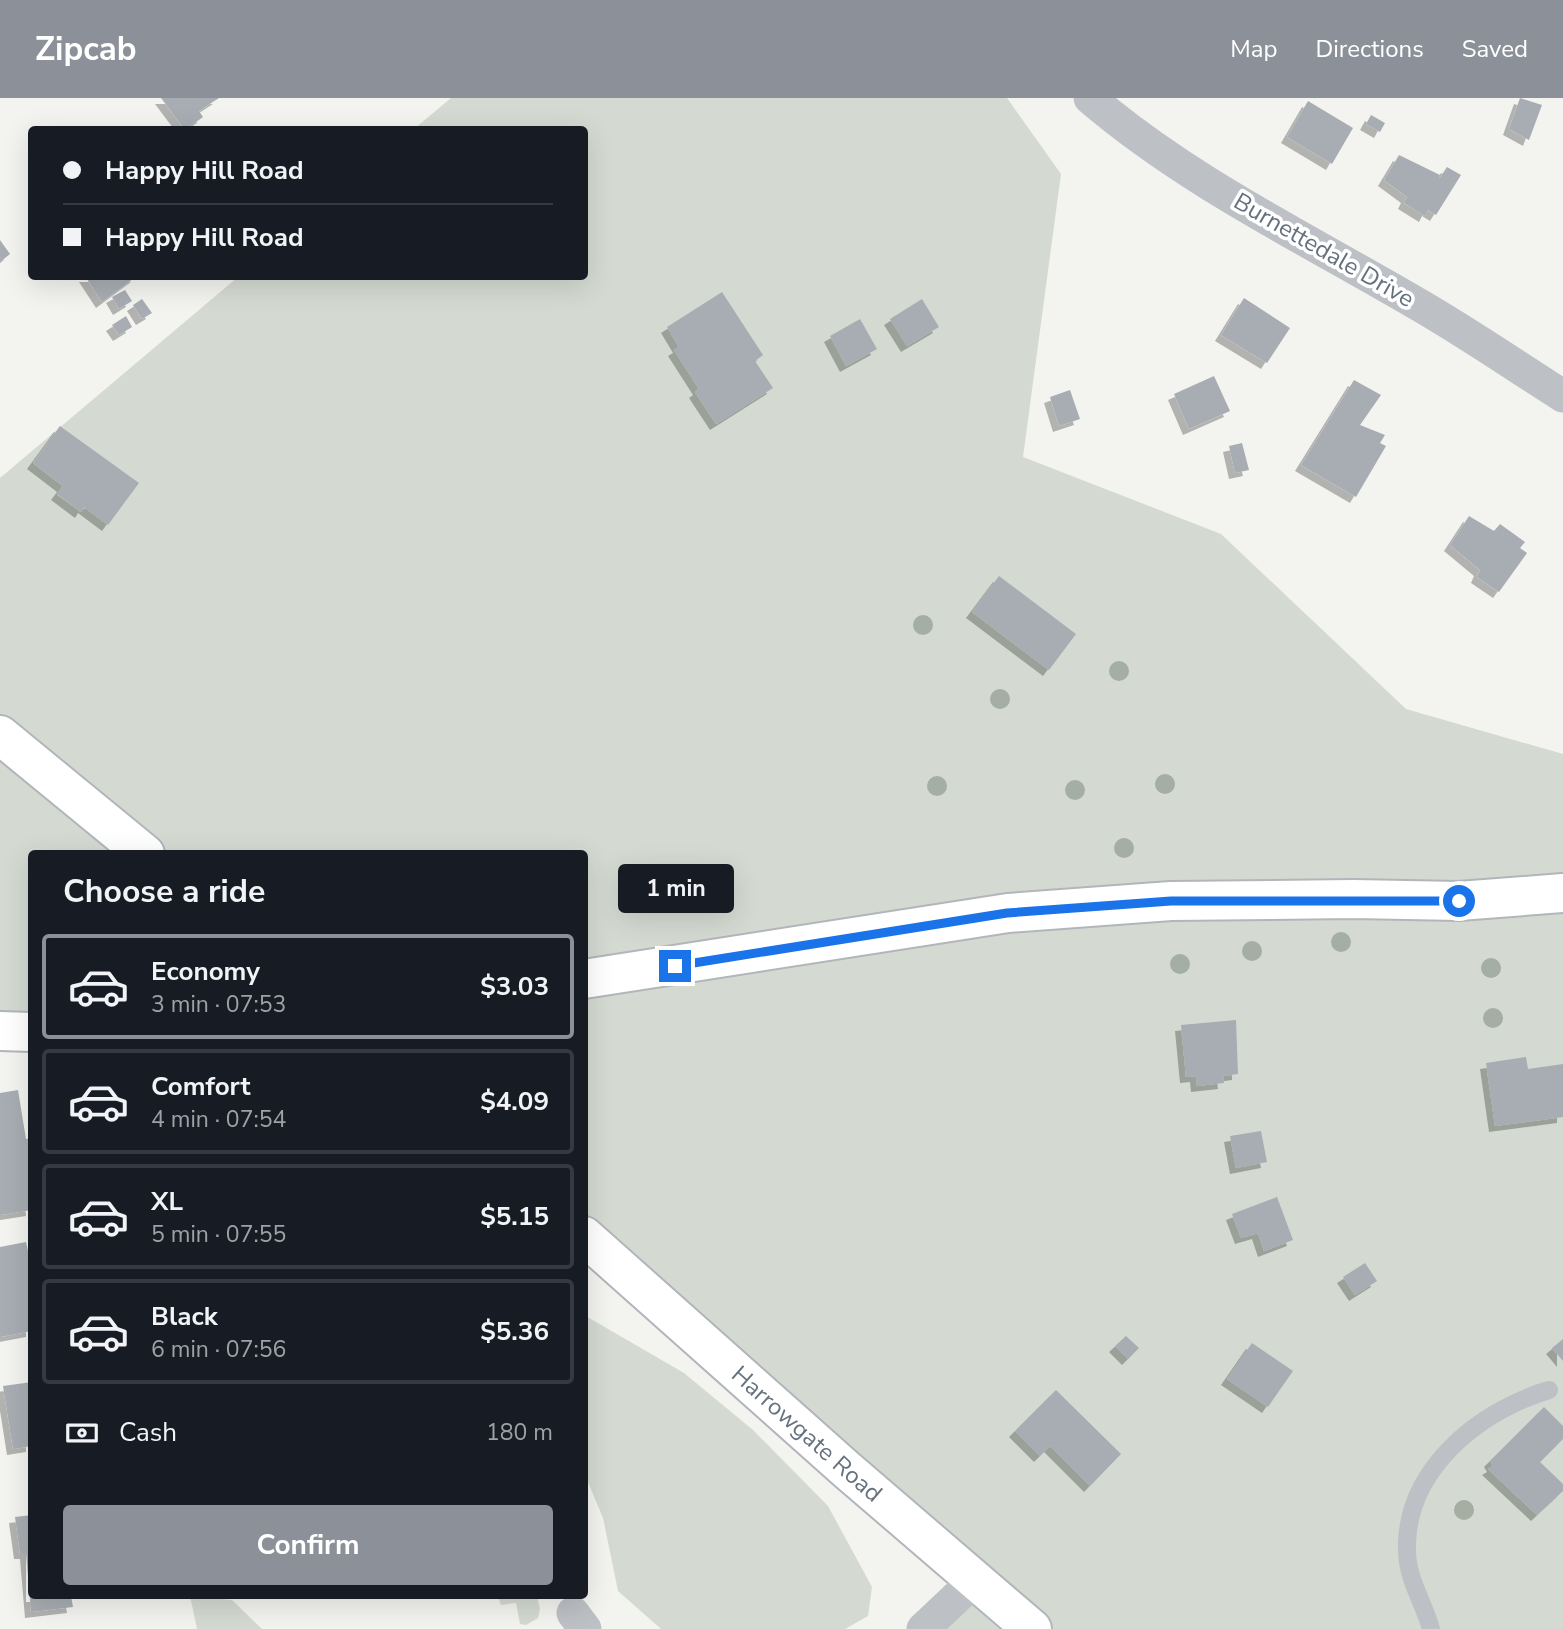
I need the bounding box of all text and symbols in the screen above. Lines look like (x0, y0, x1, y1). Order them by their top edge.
text: Zipcab (35, 27, 137, 72)
text: Map (1230, 33, 1277, 65)
text: Directions (1315, 33, 1424, 65)
text: Saved (1462, 33, 1528, 65)
text: Happy Hill Road (105, 153, 304, 188)
street label: Burnettedale Drive (1228, 185, 1420, 315)
text: Happy Hill Road (105, 220, 304, 255)
callout: 1 min (617, 864, 733, 914)
text: Choose a ride (63, 870, 265, 913)
text: 1 min (646, 873, 706, 904)
route start (1443, 885, 1475, 917)
route end (659, 950, 691, 982)
text: Economy (151, 954, 260, 989)
icon: car (67, 955, 130, 1018)
text: $3.03 (480, 969, 549, 1004)
text: 3 min · 07:53 (151, 989, 286, 1020)
text: Comfort (151, 1069, 251, 1104)
icon: car (67, 1070, 130, 1133)
text: $4.09 (480, 1084, 549, 1119)
text: 4 min · 07:54 (151, 1104, 286, 1135)
text: XL (151, 1184, 183, 1219)
icon: car (67, 1185, 130, 1248)
text: $5.15 (480, 1199, 549, 1234)
text: 5 min · 07:55 (151, 1219, 286, 1250)
text: Black (151, 1299, 218, 1334)
icon: car (67, 1300, 130, 1363)
text: $5.36 (480, 1314, 549, 1349)
text: 6 min · 07:56 (151, 1334, 286, 1365)
street label: Harrowgate Road (725, 1359, 889, 1509)
icon: cash (63, 1414, 101, 1452)
text: Cash (119, 1415, 177, 1450)
text: 180 m (486, 1417, 553, 1448)
button: Confirm (63, 1505, 553, 1585)

